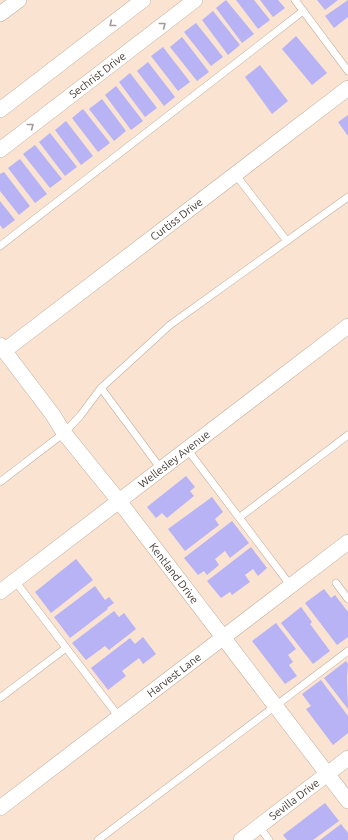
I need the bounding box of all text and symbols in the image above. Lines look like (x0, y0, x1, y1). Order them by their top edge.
one-way arrow (110, 19, 117, 26)
one-way arrow (158, 23, 165, 30)
street label: Sechrist Drive (67, 50, 128, 100)
one-way arrow (26, 124, 33, 131)
street label: Curtiss Drive (148, 196, 205, 243)
street label: Wellesley Avenue (136, 428, 212, 490)
street label: Kentland Drive (147, 540, 201, 606)
street label: Harvest Lane (145, 651, 203, 699)
street label: Sevilla Drive (267, 776, 322, 822)

